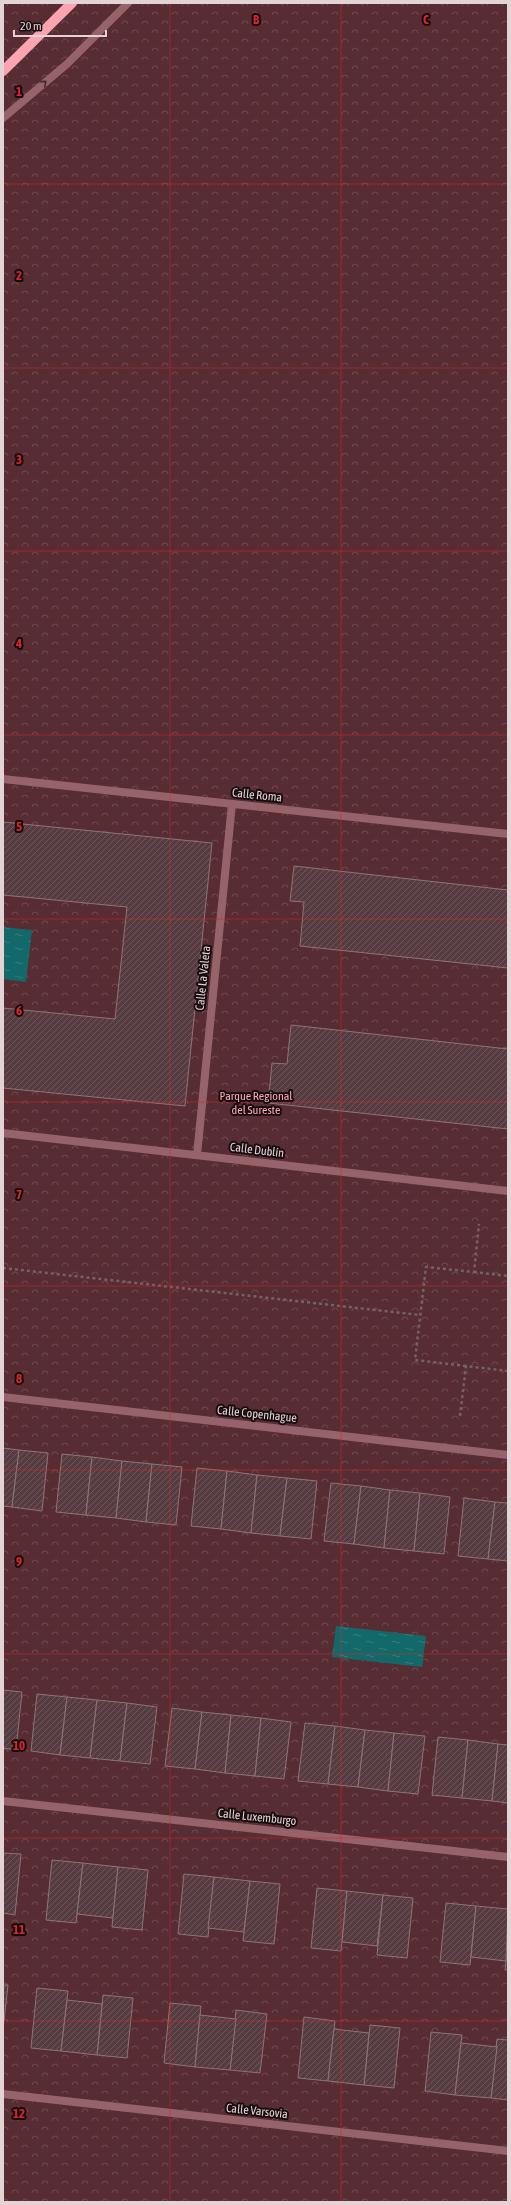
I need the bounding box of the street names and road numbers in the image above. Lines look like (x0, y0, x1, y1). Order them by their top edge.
street label: Calle Roma (231, 785, 283, 805)
street label: Calle La Valeta (193, 945, 213, 1011)
street label: Calle Dublín (229, 1140, 285, 1160)
street label: Calle Copenhague (216, 1403, 298, 1425)
street label: Calle Luxemburgo (217, 1806, 297, 1828)
street label: Calle Varsovia (225, 2101, 289, 2121)

